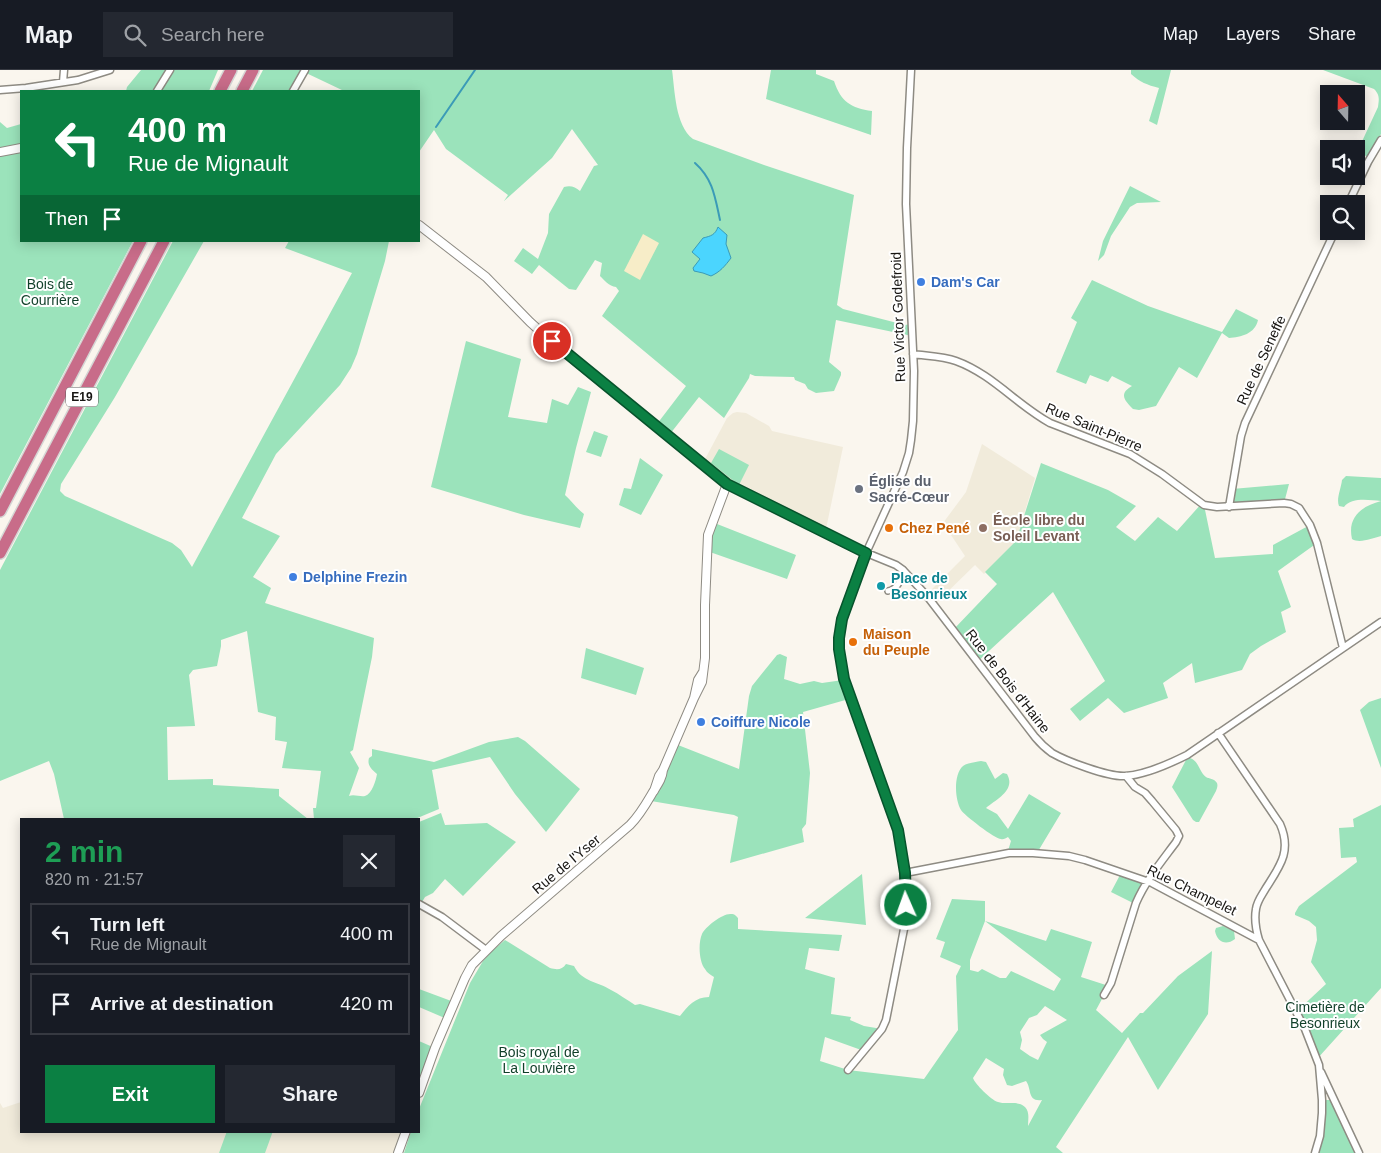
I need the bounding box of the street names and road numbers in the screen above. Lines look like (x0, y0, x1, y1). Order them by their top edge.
street label: Rue Victor Godefroid (888, 252, 908, 382)
street label: Rue de Seneffe (1233, 312, 1289, 407)
road number: E19 (66, 388, 98, 407)
street label: Rue Saint-Pierre (1043, 399, 1145, 455)
street label: Rue de Bois d'Haine (963, 626, 1054, 736)
street label: Rue de l'Yser (529, 831, 603, 897)
street label: Rue Champelet (1145, 861, 1239, 919)

